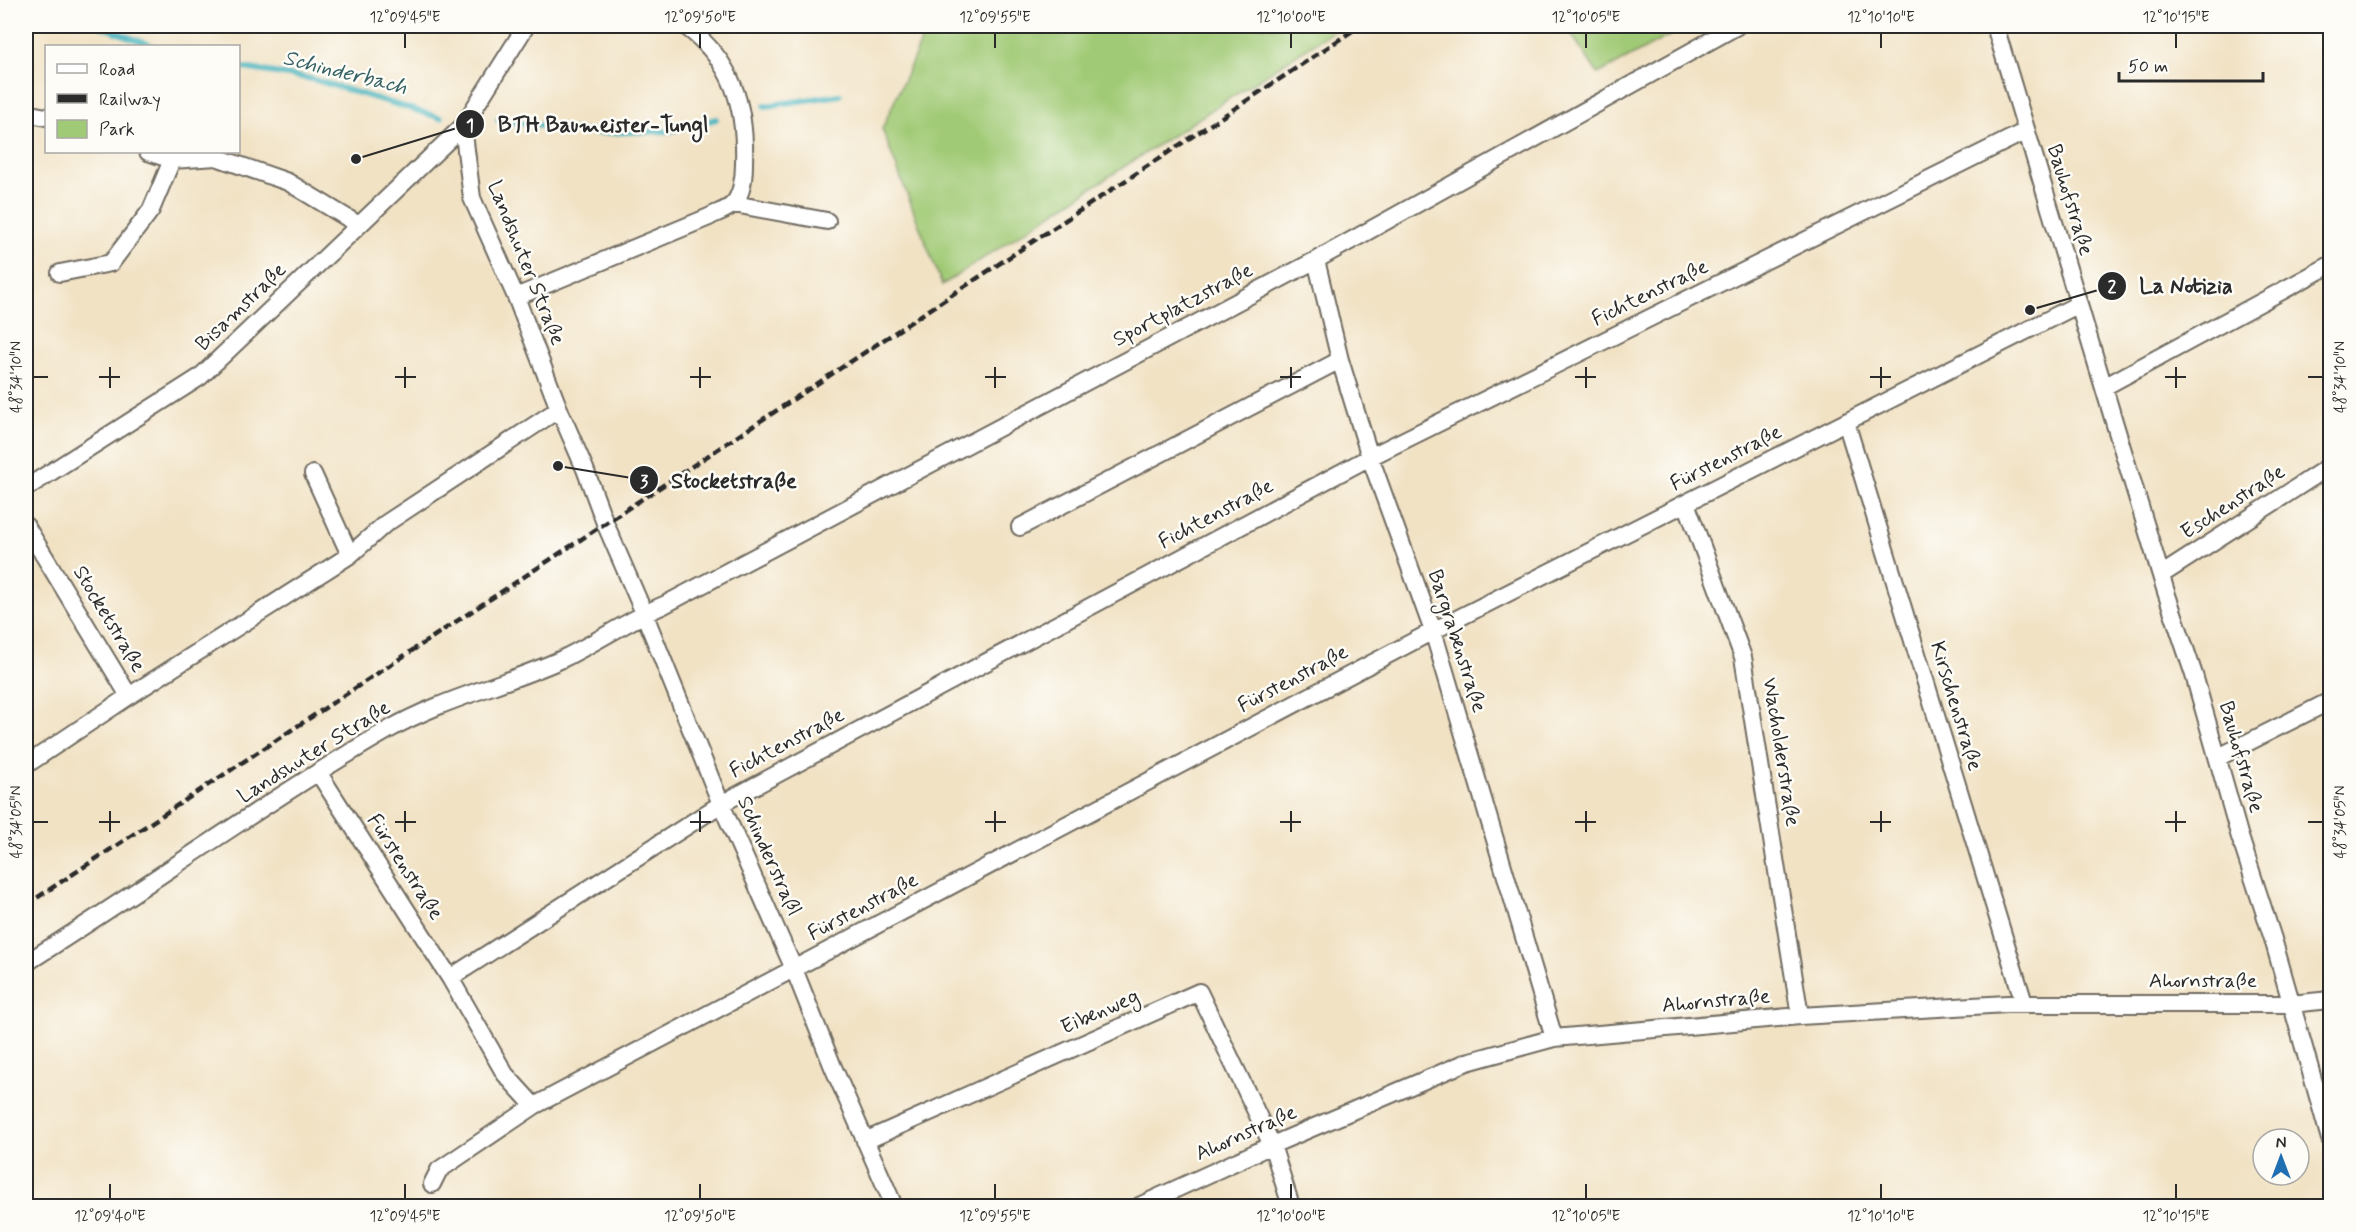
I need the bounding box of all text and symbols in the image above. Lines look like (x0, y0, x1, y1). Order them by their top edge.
text: 12°09'45"E (369, 8, 441, 28)
text: 12°09'50"E (664, 8, 736, 28)
text: 12°09'55"E (959, 8, 1031, 28)
text: 12°10'00"E (1256, 8, 1326, 28)
text: 12°10'05"E (1552, 8, 1621, 28)
text: 12°10'10"E (1847, 8, 1915, 28)
text: 12°10'15"E (2142, 8, 2210, 28)
water label: Schinderbach (280, 44, 410, 102)
legend (45, 45, 240, 153)
scale bar (2119, 45, 2263, 83)
text: 50 m (2128, 55, 2168, 79)
text: Road (99, 58, 135, 82)
text: Railway (99, 88, 161, 112)
callout: BTH Baumeister-Tungl (455, 104, 720, 144)
text: BTH Baumeister-Tungl (498, 112, 708, 143)
text: 1 (466, 114, 474, 138)
text: Park (99, 118, 135, 142)
street label: Bauhofstraße (2040, 141, 2100, 259)
street label: Landshuter Straße (480, 177, 572, 349)
street label: Fichtenstraße (1587, 253, 1713, 333)
street label: Bisamstraße (189, 256, 293, 358)
street label: Sportplatzstraße (1108, 256, 1258, 354)
callout: La Notizia (2097, 266, 2244, 306)
text: La Notizia (2139, 273, 2233, 301)
text: 2 (2108, 275, 2117, 299)
text: 48°34'10"N (7, 341, 27, 413)
text: 48°34'10"N (2331, 341, 2351, 413)
street label: Fürstenstraße (1665, 418, 1787, 498)
street label: Eschenstraße (2175, 458, 2291, 546)
callout: Stocketstraße (629, 460, 809, 500)
text: Stocketstraße (671, 468, 797, 496)
text: 3 (640, 470, 649, 494)
street label: Fichtenstraße (1154, 472, 1278, 556)
street label: Stocketstraße (66, 560, 152, 678)
street label: Bargrabenstraße (1420, 566, 1493, 716)
street label: Fürstenstraße (1233, 638, 1353, 720)
street label: Kirschenstraße (1923, 638, 1989, 774)
street label: Wacholderstraße (1755, 676, 1807, 828)
street label: Landshuter Straße (232, 694, 396, 810)
street label: Bauhofstraße (2212, 698, 2270, 816)
street label: Fichtenstraße (725, 701, 849, 785)
text: 48°34'05"N (7, 786, 27, 858)
text: 48°34'05"N (2331, 786, 2351, 858)
street label: Schinderstraßl (730, 792, 808, 920)
street label: Fürstenstraße (360, 808, 450, 926)
street label: Fürstenstraße (803, 866, 923, 948)
street label: Ahornstraße (2149, 967, 2257, 995)
street label: Eibenweg (1056, 982, 1144, 1043)
street label: Ahornstraße (1661, 982, 1771, 1020)
street label: Ahornstraße (1191, 1098, 1301, 1168)
north arrow (2251, 1127, 2311, 1187)
text: N (2276, 1133, 2286, 1154)
text: 12°09'40"E (74, 1207, 146, 1227)
text: 12°09'45"E (369, 1207, 441, 1227)
text: 12°09'50"E (664, 1207, 736, 1227)
text: 12°09'55"E (959, 1207, 1031, 1227)
text: 12°10'00"E (1256, 1207, 1326, 1227)
text: 12°10'05"E (1552, 1207, 1621, 1227)
text: 12°10'10"E (1847, 1207, 1915, 1227)
text: 12°10'15"E (2142, 1207, 2210, 1227)

